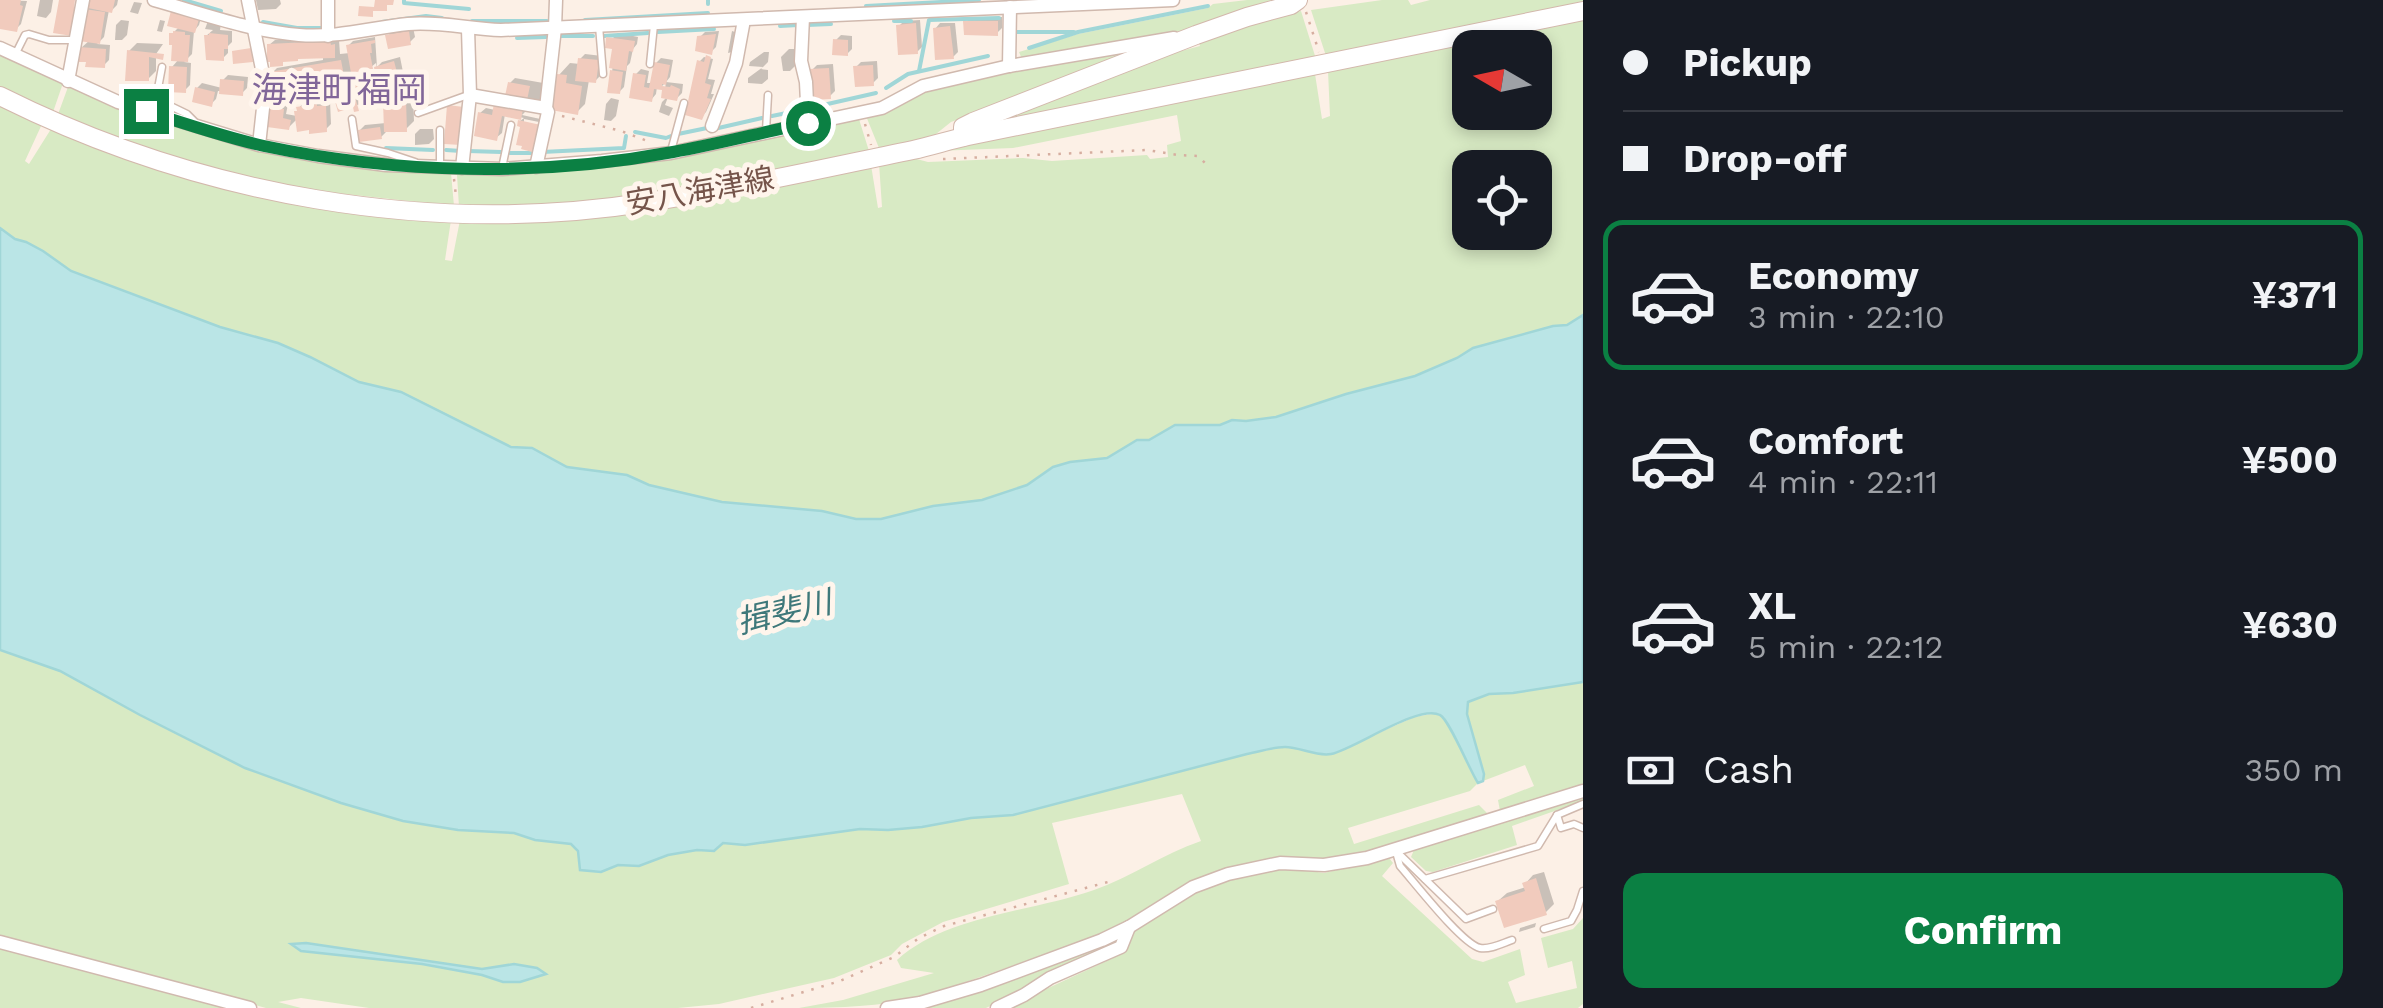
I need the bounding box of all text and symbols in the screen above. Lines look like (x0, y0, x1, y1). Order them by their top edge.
north arrow (1452, 30, 1552, 130)
map controls (1452, 30, 1552, 250)
text: Pickup (1683, 41, 1812, 85)
district label: 海津町福岡 (251, 69, 427, 111)
route end (124, 89, 169, 134)
route start (786, 101, 831, 146)
text: Drop-off (1683, 137, 1847, 181)
button: locate (1452, 150, 1552, 250)
street label: 安八海津線 (623, 160, 777, 221)
icon: car (1628, 250, 1718, 340)
text: Economy (1748, 254, 1919, 298)
text: ¥371 (2252, 273, 2338, 317)
text: 3 min · 22:10 (1748, 298, 1945, 336)
icon: car (1628, 415, 1718, 505)
text: Comfort (1748, 419, 1903, 463)
text: ¥500 (2242, 438, 2338, 482)
text: 4 min · 22:11 (1748, 463, 1938, 501)
icon: car (1628, 580, 1718, 670)
water label: 揖斐川 (733, 582, 838, 641)
text: XL (1748, 584, 1796, 628)
text: ¥630 (2242, 603, 2338, 647)
text: 5 min · 22:12 (1748, 628, 1943, 666)
icon: cash (1623, 743, 1678, 798)
text: Cash (1703, 748, 1794, 792)
text: 350 m (2244, 751, 2343, 789)
button: Confirm (1623, 873, 2343, 988)

